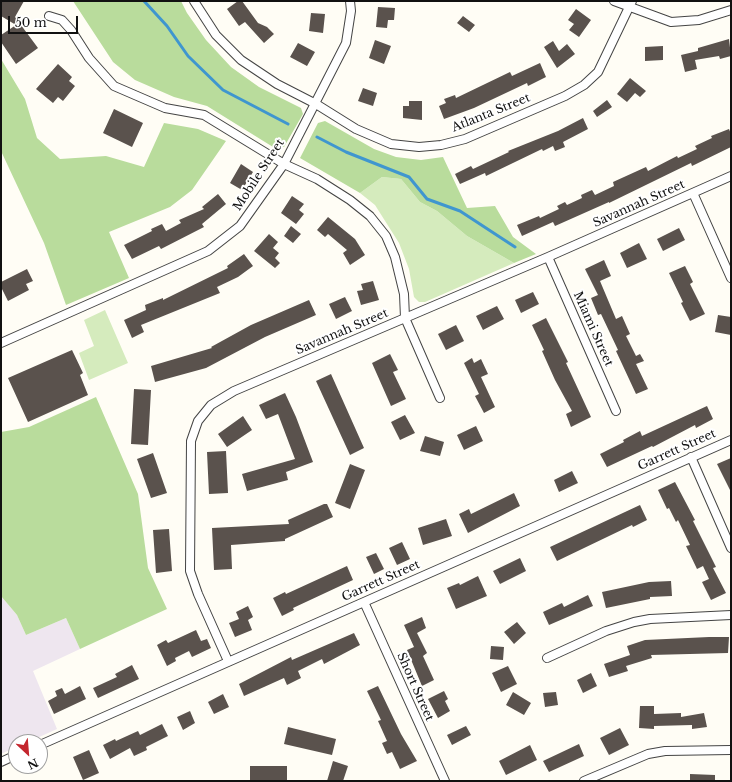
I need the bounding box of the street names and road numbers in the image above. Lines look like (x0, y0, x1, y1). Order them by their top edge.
street label: Atlanta Street (450, 91, 532, 135)
street label: Mobile Street (230, 136, 288, 214)
street label: Savannah Street (591, 177, 687, 231)
street label: Miami Street (570, 289, 616, 369)
street label: Savannah Street (294, 306, 390, 358)
street label: Garrett Street (636, 426, 718, 474)
street label: Garrett Street (340, 557, 422, 605)
street label: Short Street (393, 650, 437, 724)

